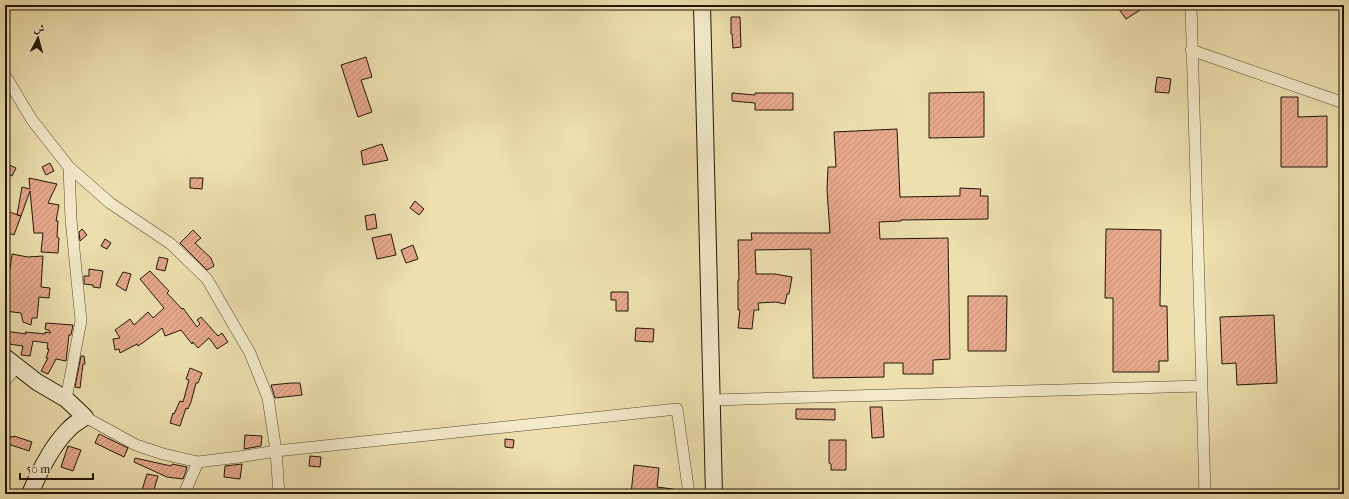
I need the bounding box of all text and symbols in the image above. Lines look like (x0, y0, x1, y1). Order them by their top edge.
north arrow (18, 18, 58, 58)
text: ش (33, 22, 45, 36)
scale bar (20, 455, 93, 481)
text: 50 m (26, 462, 50, 476)

